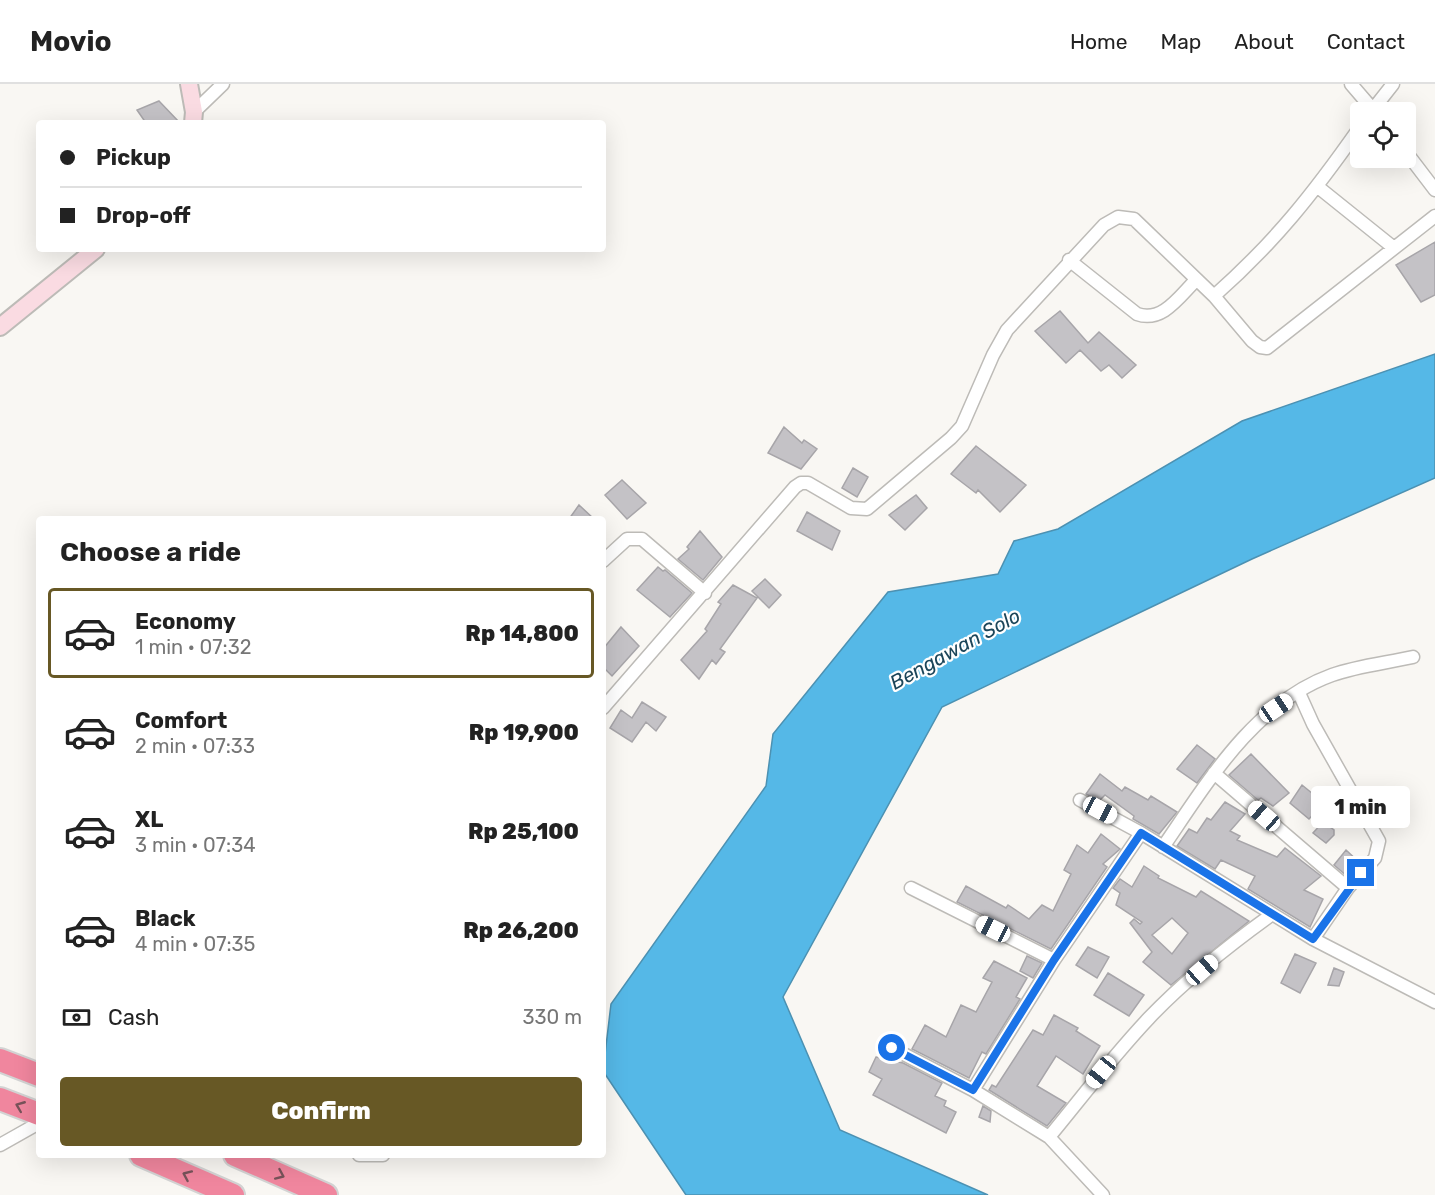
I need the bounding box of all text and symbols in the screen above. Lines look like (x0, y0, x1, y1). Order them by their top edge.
text: Movio (30, 25, 112, 58)
text: Home (1070, 29, 1127, 54)
text: Map (1160, 29, 1201, 54)
text: About (1234, 29, 1294, 54)
text: Contact (1327, 29, 1405, 54)
map controls (1350, 102, 1416, 168)
button: locate (1350, 102, 1416, 168)
text: Pickup (96, 144, 171, 171)
text: Drop-off (96, 202, 191, 229)
text: Choose a ride (60, 536, 241, 568)
water label: Bengawan Solo (886, 603, 1024, 695)
icon: car (63, 606, 117, 660)
text: Economy (135, 608, 236, 635)
text: Rp 14,800 (465, 620, 579, 647)
text: 1 min · 07:32 (135, 635, 251, 659)
car (1256, 690, 1296, 726)
icon: car (63, 705, 117, 759)
text: Comfort (135, 707, 227, 734)
text: Rp 19,900 (469, 719, 579, 746)
text: 2 min · 07:33 (135, 734, 255, 758)
callout: 1 min (1312, 786, 1410, 828)
car (1080, 794, 1120, 826)
text: 1 min (1334, 795, 1387, 819)
car (1245, 797, 1283, 835)
icon: car (63, 804, 117, 858)
text: XL (135, 806, 163, 833)
text: Rp 25,100 (468, 818, 579, 845)
text: 3 min · 07:34 (135, 833, 256, 857)
route end (1347, 859, 1374, 886)
icon: car (63, 903, 117, 957)
text: Black (135, 905, 196, 932)
car (973, 913, 1013, 945)
text: Rp 26,200 (463, 917, 579, 944)
text: 4 min · 07:35 (135, 932, 255, 956)
car (1183, 951, 1221, 989)
icon: cash (60, 1001, 93, 1034)
text: Cash (108, 1004, 159, 1031)
text: 330 m (523, 1005, 582, 1029)
route start (878, 1034, 905, 1061)
car (1083, 1052, 1119, 1092)
button: Confirm (60, 1077, 582, 1146)
one-way arrow (15, 1101, 26, 1113)
one-way arrow (274, 1168, 285, 1180)
one-way arrow (183, 1170, 194, 1182)

